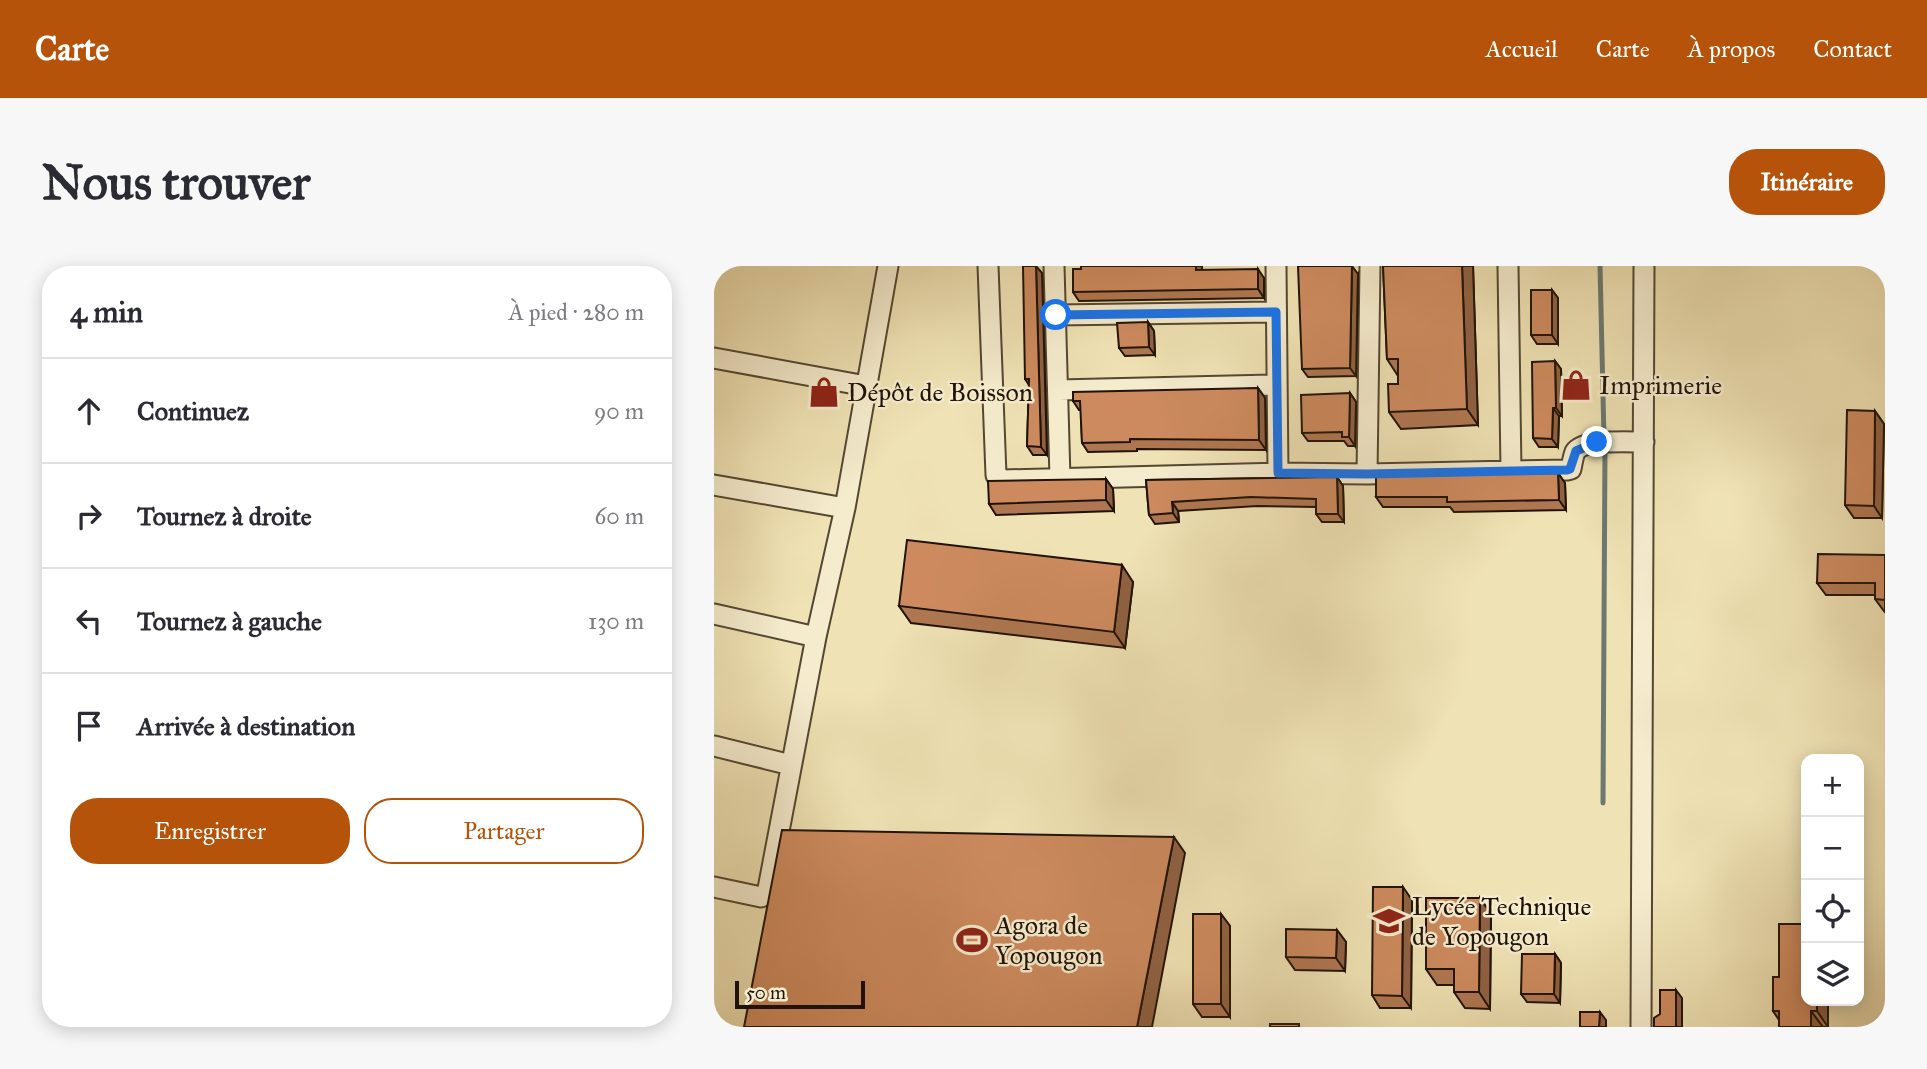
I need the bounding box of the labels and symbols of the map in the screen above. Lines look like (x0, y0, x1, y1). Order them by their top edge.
route start (1040, 299, 1071, 330)
shop icon: Imprimerie (1559, 368, 1593, 402)
place label: Imprimerie (1599, 369, 1722, 401)
shop icon: Dépôt de Boisson (807, 375, 841, 409)
place label: Dépôt de Boisson (847, 376, 1033, 408)
route end (1581, 426, 1612, 457)
place label: Lycée Technique de Yopougon (1412, 890, 1591, 952)
school or university icon: Lycée Technique de Yopougon (1372, 904, 1406, 938)
place label: Agora de Yopougon (994, 909, 1103, 971)
sports icon: Agora de Yopougon (955, 923, 989, 957)
scale bar (735, 978, 864, 1010)

